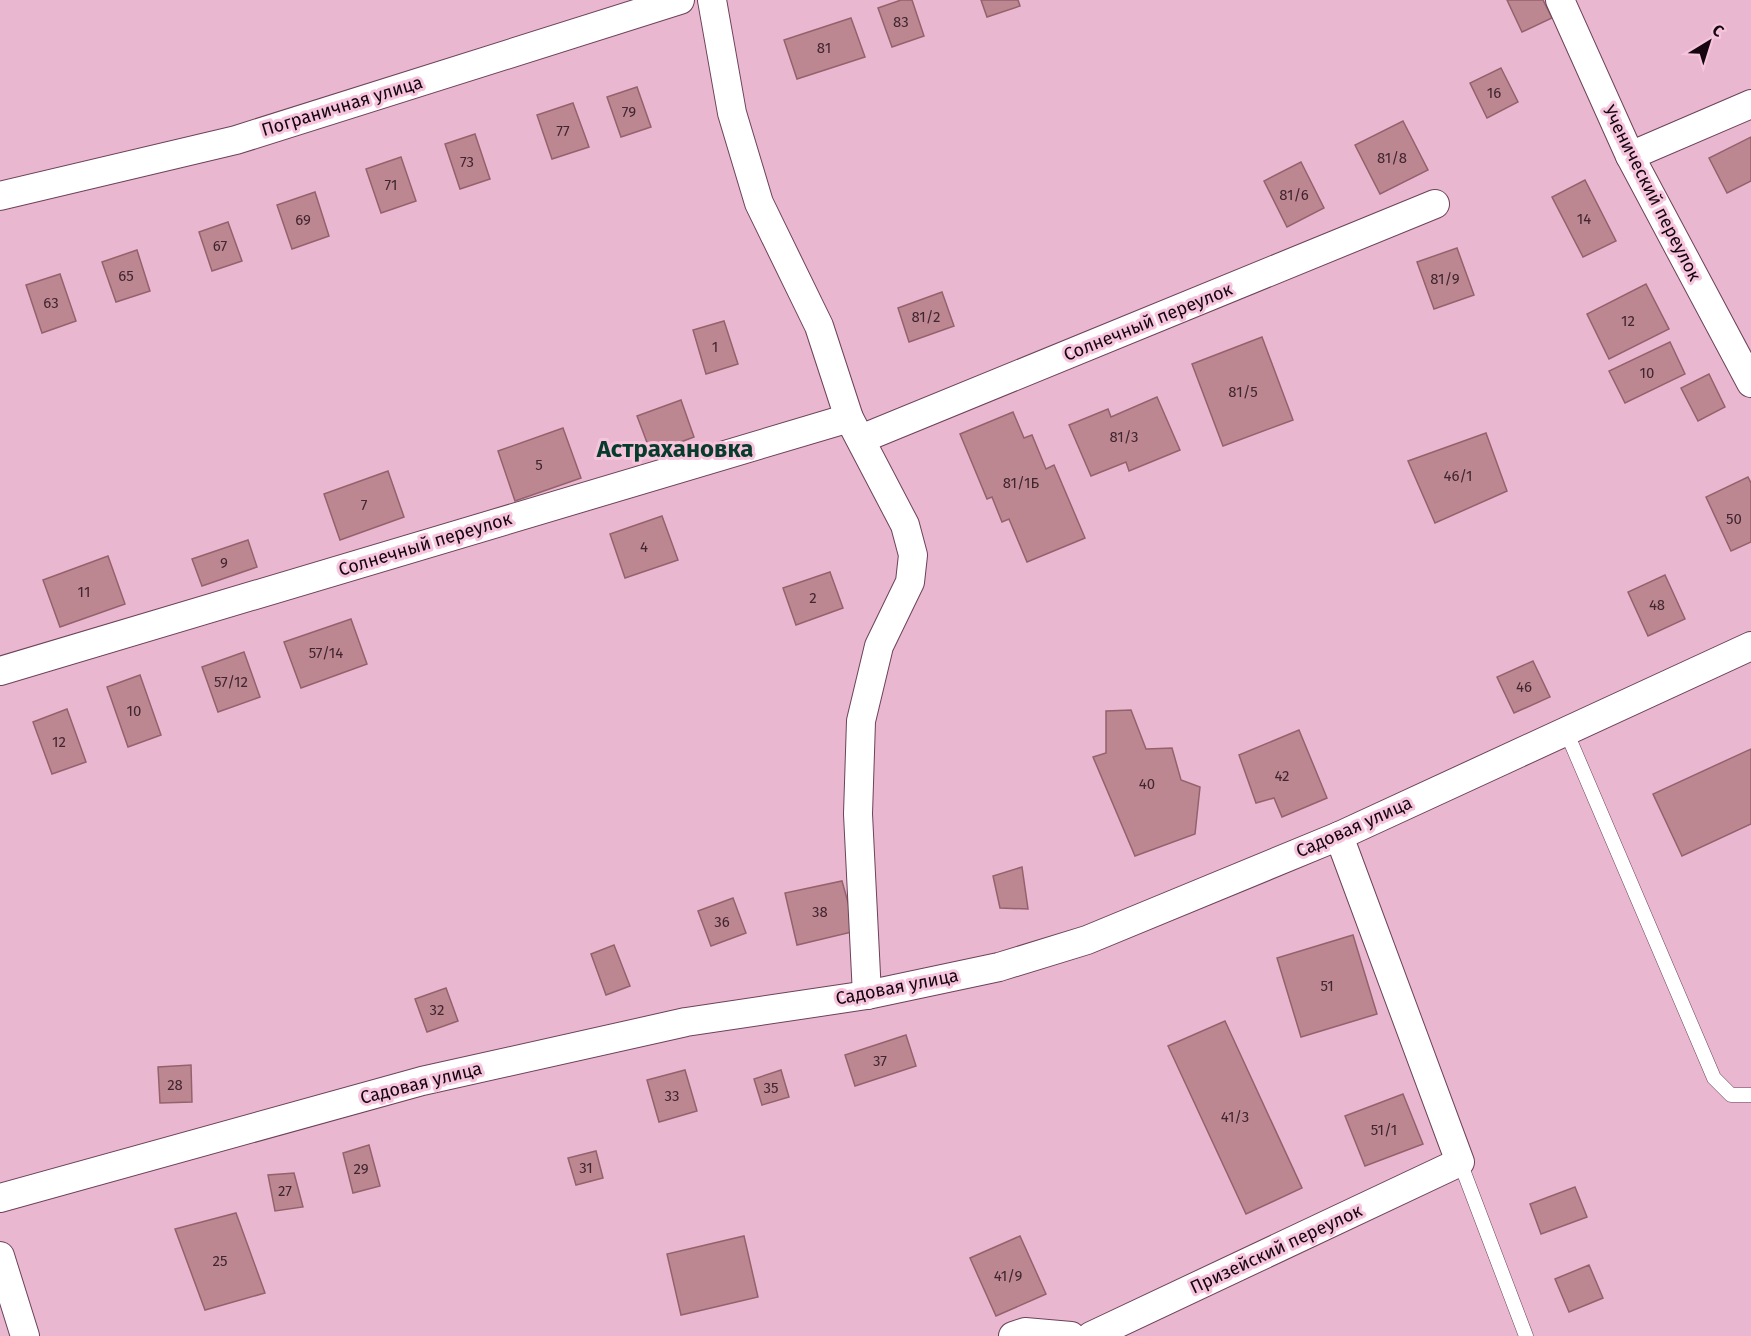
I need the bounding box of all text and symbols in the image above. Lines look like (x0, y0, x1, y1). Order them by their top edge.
north arrow (1679, 12, 1739, 72)
house number: 83 (893, 13, 909, 31)
text: С (1708, 20, 1728, 41)
house number: 81 (817, 39, 831, 57)
street label: Пограничная улица (259, 71, 425, 141)
house number: 16 (1487, 84, 1501, 102)
street label: Ученический переулок (1598, 101, 1706, 285)
house number: 79 (622, 103, 636, 121)
house number: 77 (556, 122, 570, 140)
house number: 81/8 (1377, 149, 1407, 167)
house number: 73 (460, 153, 474, 171)
house number: 71 (385, 176, 397, 194)
house number: 81/6 (1279, 186, 1309, 204)
house number: 14 (1577, 210, 1591, 228)
house number: 69 (295, 211, 311, 229)
house number: 67 (213, 237, 227, 255)
house number: 65 (118, 267, 134, 285)
house number: 81/9 (1430, 270, 1460, 288)
street label: Солнечный переулок (1060, 278, 1236, 366)
house number: 63 (43, 294, 59, 312)
house number: 81/2 (912, 308, 940, 326)
house number: 12 (1621, 312, 1635, 330)
house number: 1 (712, 338, 718, 356)
house number: 10 (1640, 364, 1654, 382)
house number: 81/5 (1228, 383, 1258, 401)
house number: 81/3 (1109, 428, 1139, 446)
district label: Астрахановка (596, 435, 753, 463)
house number: 5 (535, 456, 543, 474)
house number: 46/1 (1443, 467, 1473, 485)
house number: 81/1Б (1003, 474, 1040, 492)
house number: 7 (361, 496, 368, 514)
street label: Солнечный переулок (336, 507, 515, 581)
house number: 50 (1726, 510, 1742, 528)
house number: 4 (640, 538, 648, 556)
house number: 9 (220, 554, 228, 572)
house number: 11 (78, 583, 90, 601)
house number: 2 (809, 589, 817, 607)
house number: 48 (1649, 596, 1665, 614)
house number: 57/14 (309, 644, 343, 662)
house number: 57/12 (214, 673, 248, 691)
house number: 46 (1516, 678, 1532, 696)
house number: 10 (127, 702, 141, 720)
house number: 12 (52, 733, 66, 751)
house number: 42 (1274, 767, 1290, 785)
house number: 40 (1139, 775, 1155, 793)
street label: Садовая улица (1293, 792, 1415, 862)
house number: 38 (812, 903, 828, 921)
house number: 36 (714, 913, 730, 931)
street label: Садовая улица (834, 964, 960, 1010)
house number: 51 (1320, 977, 1334, 995)
house number: 32 (430, 1001, 444, 1019)
house number: 37 (873, 1052, 887, 1070)
street label: Садовая улица (358, 1057, 484, 1109)
house number: 28 (167, 1076, 183, 1094)
house number: 35 (763, 1079, 779, 1097)
house number: 33 (665, 1087, 679, 1105)
house number: 41/3 (1221, 1108, 1249, 1126)
house number: 51/1 (1371, 1121, 1397, 1139)
house number: 31 (579, 1159, 593, 1177)
house number: 29 (353, 1160, 369, 1178)
house number: 27 (278, 1182, 292, 1200)
street label: Призейский переулок (1186, 1199, 1366, 1299)
house number: 25 (213, 1252, 227, 1270)
house number: 41/9 (994, 1267, 1022, 1285)

